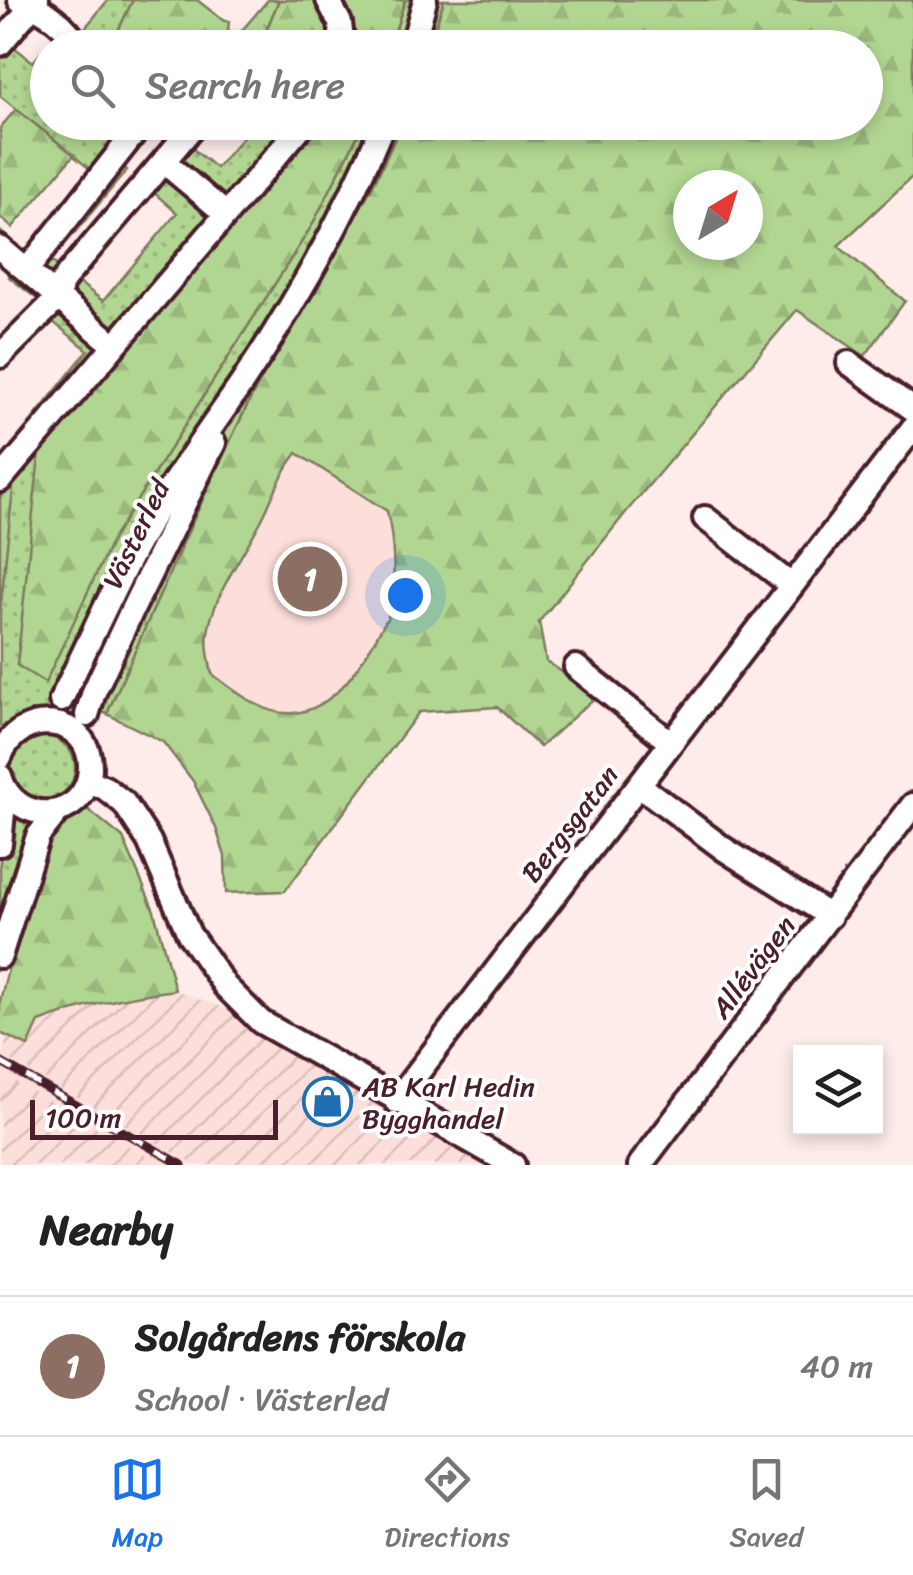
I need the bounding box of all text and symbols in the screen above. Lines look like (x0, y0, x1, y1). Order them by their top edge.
search box (30, 30, 883, 140)
text: Search here (145, 52, 345, 119)
icon: search (65, 58, 120, 113)
north arrow (673, 170, 763, 260)
street label: Västerled (88, 469, 185, 597)
pin: 1 (278, 542, 342, 616)
your location (380, 570, 431, 621)
street label: Bergsgatan (508, 754, 632, 894)
street label: Allévägen (697, 905, 809, 1030)
map controls (793, 1045, 883, 1135)
button: layers (793, 1045, 883, 1135)
place label: AB Karl Hedin Bygghandel (361, 1062, 535, 1143)
shop icon: AB Karl Hedin Bygghandel (301, 1076, 353, 1128)
text: 100 m (45, 1093, 121, 1142)
scale bar (30, 1095, 278, 1140)
text: Nearby (40, 1193, 173, 1267)
text: Solgårdens förskola (135, 1304, 465, 1371)
text: 1 (66, 1338, 79, 1395)
text: 40 m (800, 1338, 873, 1395)
text: School · Västerled (135, 1371, 388, 1428)
tab: Map (110, 1452, 165, 1561)
tab: Directions (384, 1452, 510, 1561)
tab: Saved (729, 1452, 803, 1561)

